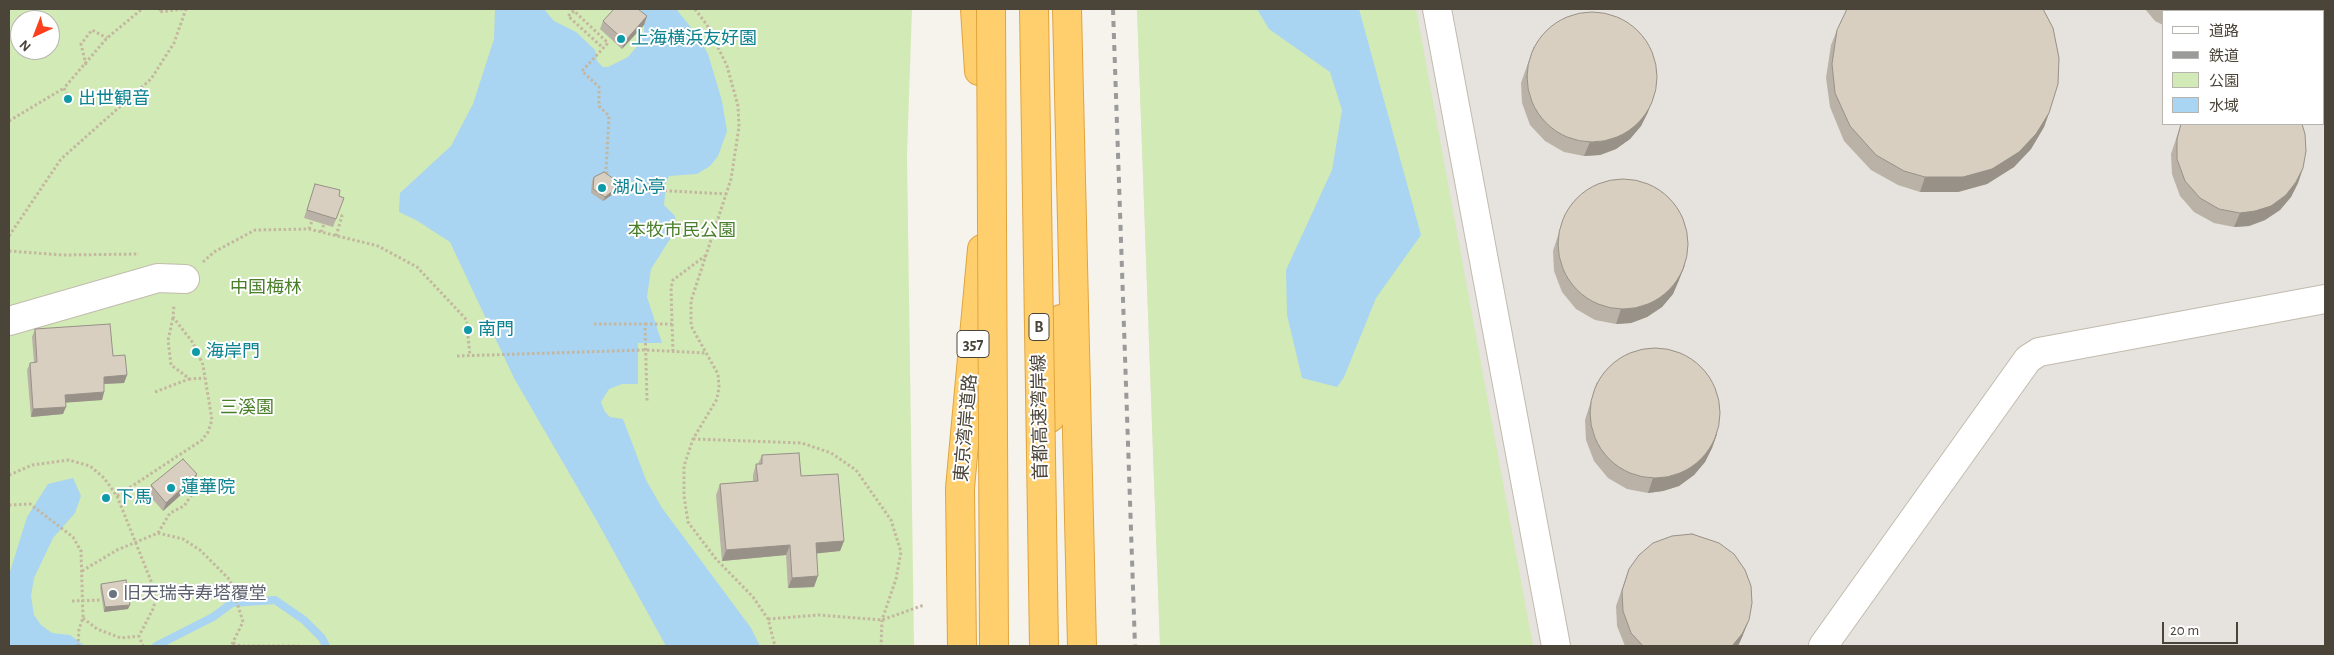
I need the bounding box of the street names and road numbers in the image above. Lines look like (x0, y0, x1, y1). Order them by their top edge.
road number: B (1029, 314, 1049, 341)
road number: 357 (957, 330, 989, 358)
street label: 首都高速湾岸線 (1028, 354, 1052, 480)
street label: 東京湾岸道路 (951, 373, 981, 483)

